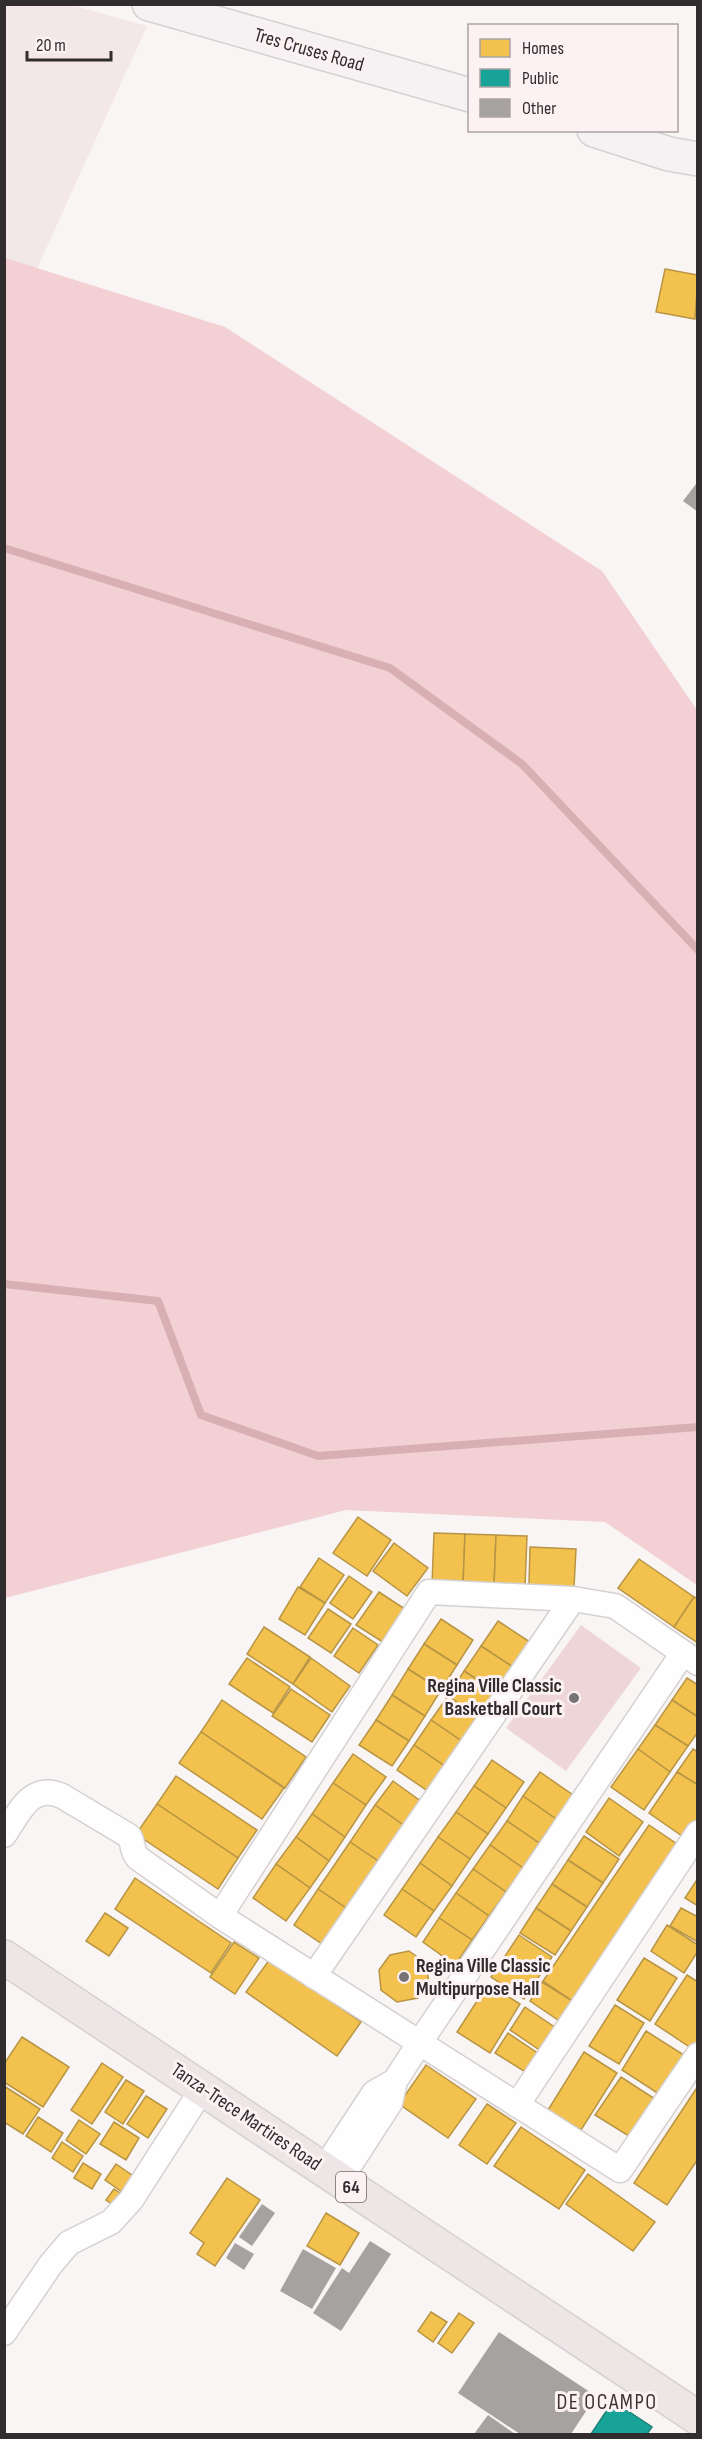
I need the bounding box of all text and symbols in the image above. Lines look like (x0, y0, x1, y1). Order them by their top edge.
street label: Tres Cruses Road (251, 23, 367, 77)
scale bar (27, 24, 111, 62)
legend (468, 24, 678, 132)
text: 20 m (36, 35, 66, 56)
text: Homes (522, 38, 564, 59)
text: Public (522, 68, 559, 89)
text: Other (522, 98, 556, 119)
place label: Regina Ville Classic Basketball Court (427, 1674, 562, 1721)
marker: Regina Ville Classic Basketball Court (567, 1691, 581, 1705)
place label: Regina Ville Classic Multipurpose Hall (416, 1954, 551, 2001)
marker: Regina Ville Classic Multipurpose Hall (397, 1970, 411, 1984)
street label: Tanza-Trece Martires Road (166, 2058, 326, 2176)
road number: 64 (336, 2172, 366, 2202)
district label: DE OCAMPO (556, 2389, 658, 2416)

